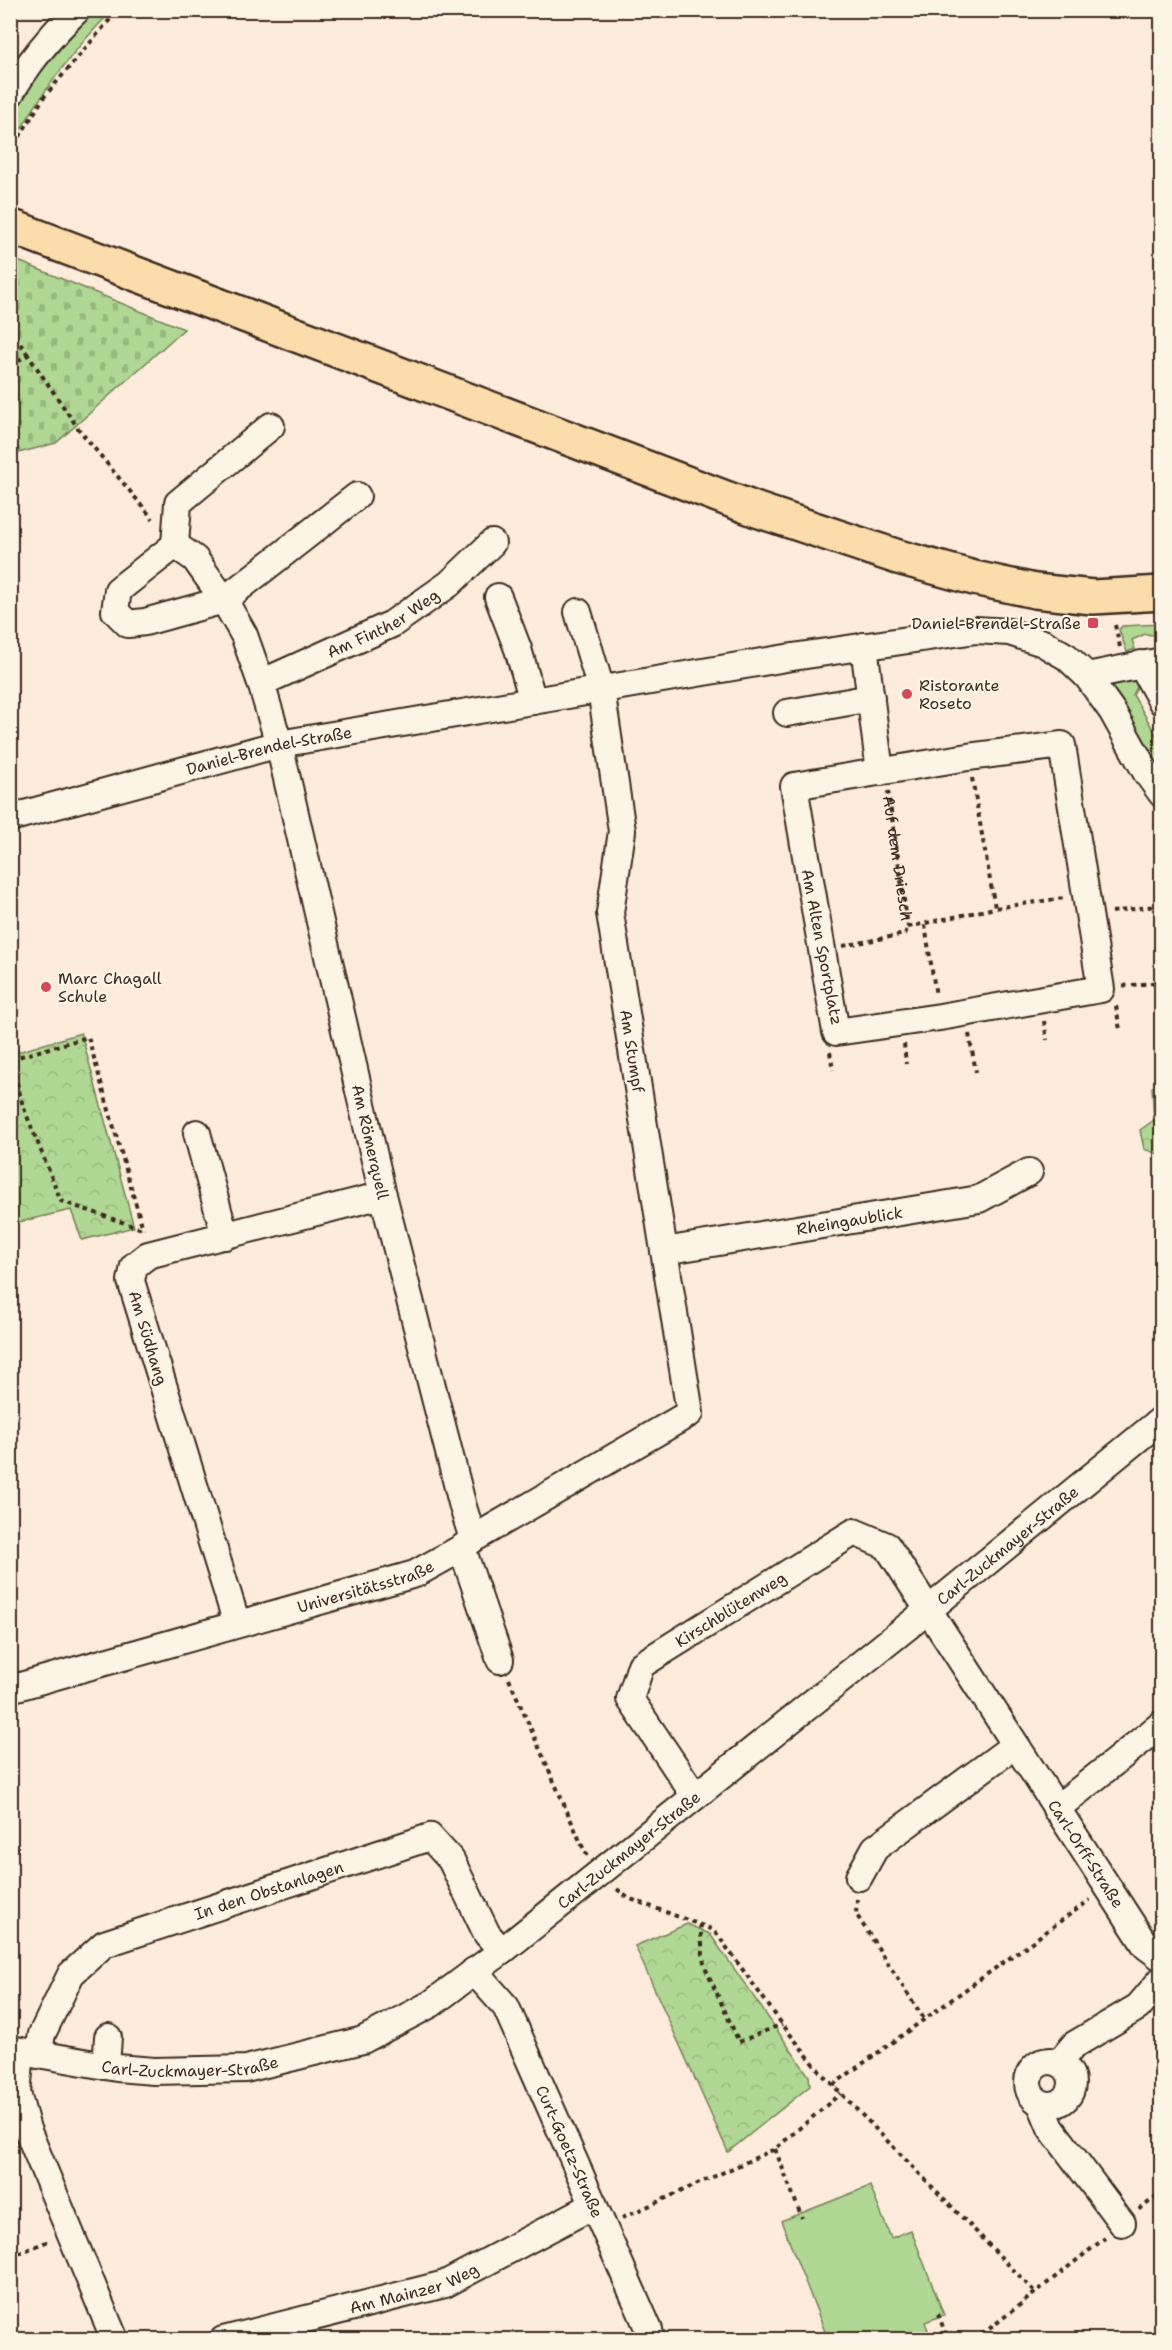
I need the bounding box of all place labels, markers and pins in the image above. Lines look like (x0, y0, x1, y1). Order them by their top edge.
place label: Daniel-Brendel-Straße (912, 613, 1081, 634)
marker: Daniel-Brendel-Straße (1086, 616, 1100, 630)
place label: Ristorante Roseto (919, 675, 1000, 714)
marker: Ristorante Roseto (900, 687, 914, 701)
place label: Marc Chagall Schule (58, 968, 162, 1007)
marker: Marc Chagall Schule (39, 980, 53, 994)

